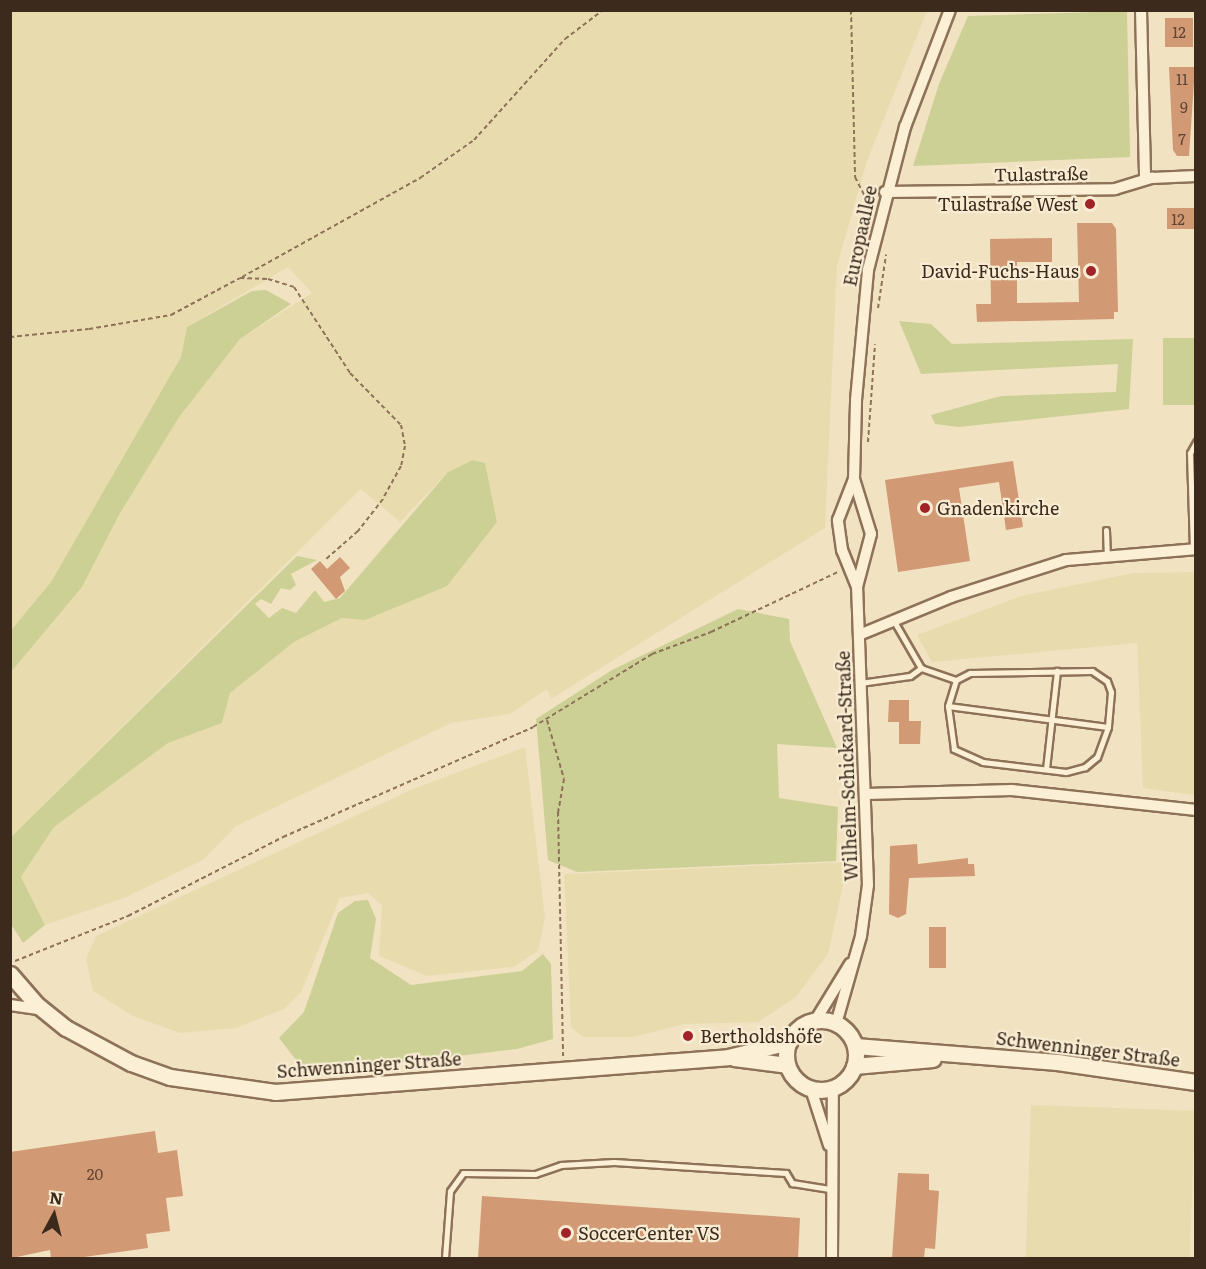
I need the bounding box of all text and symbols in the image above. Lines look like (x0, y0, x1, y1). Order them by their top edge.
house number: 12 (1172, 23, 1186, 41)
house number: 11 (1176, 70, 1188, 88)
house number: 9 (1180, 98, 1188, 116)
house number: 7 (1178, 130, 1186, 148)
street label: Tulastraße (994, 162, 1088, 186)
street label: Europaallee (839, 184, 881, 288)
place label: Tulastraße West (938, 193, 1078, 215)
marker: Tulastraße West (1083, 197, 1097, 211)
house number: 12 (1171, 210, 1185, 228)
place label: David-Fuchs-Haus (921, 260, 1079, 282)
marker: David-Fuchs-Haus (1084, 264, 1098, 278)
place label: Gnadenkirche (937, 497, 1059, 519)
marker: Gnadenkirche (918, 501, 932, 515)
street label: Wilhelm-Schickard-Straße (832, 650, 862, 882)
place label: Bertholdshöfe (700, 1025, 822, 1047)
street label: Schwenninger Straße (995, 1027, 1181, 1071)
marker: Bertholdshöfe (681, 1029, 695, 1043)
street label: Schwenninger Straße (276, 1048, 462, 1082)
house number: 20 (87, 1165, 103, 1183)
text: N (48, 1184, 64, 1210)
north arrow (24, 1185, 84, 1245)
place label: SoccerCenter VS (578, 1222, 720, 1244)
marker: SoccerCenter VS (559, 1226, 573, 1240)

